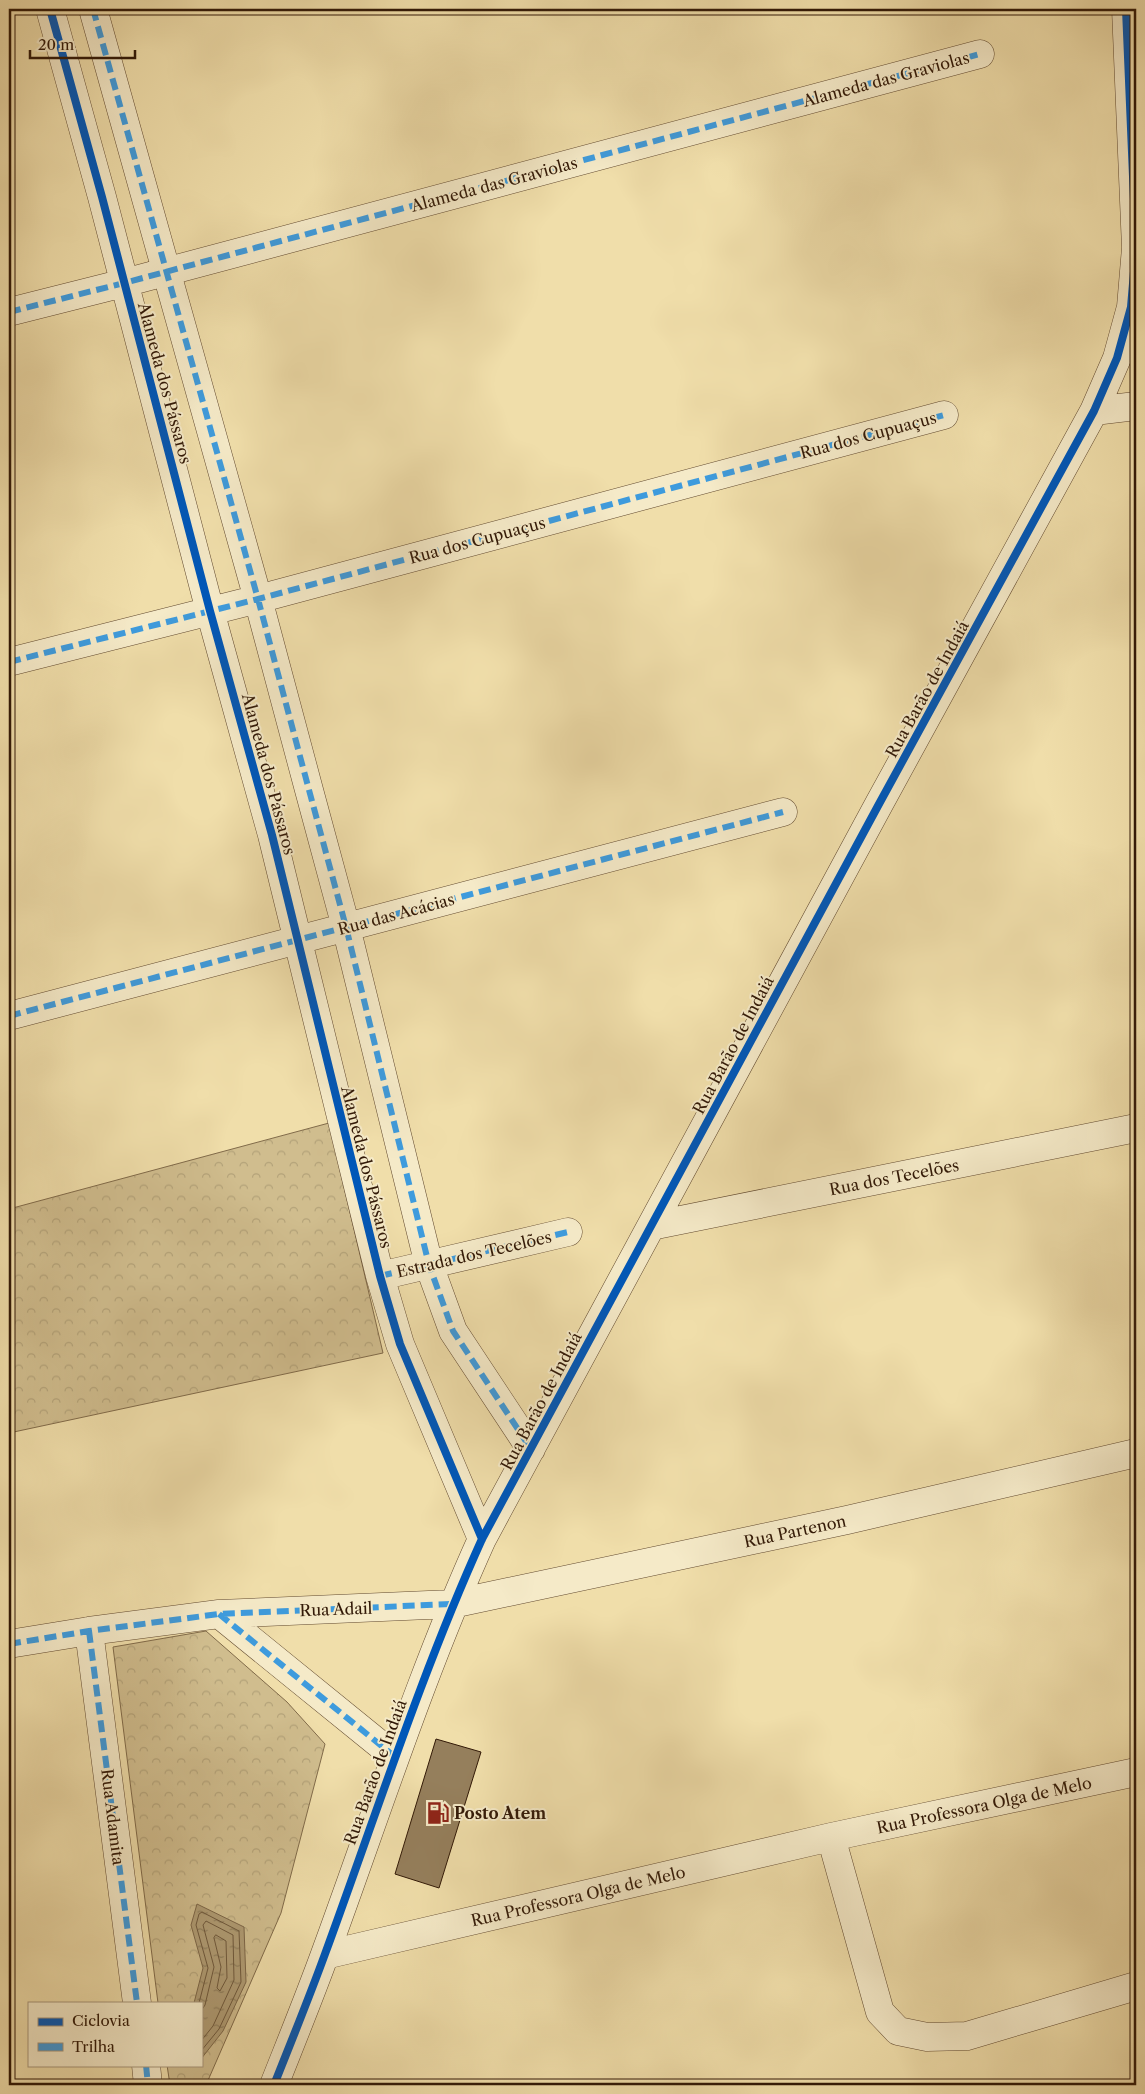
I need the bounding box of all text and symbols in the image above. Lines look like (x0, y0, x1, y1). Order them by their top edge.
scale bar (30, 28, 135, 60)
text: 20 m (38, 35, 74, 54)
street label: Alameda das Graviolas (800, 47, 972, 111)
street label: Alameda das Graviolas (408, 152, 580, 216)
street label: Alameda dos Pássaros (134, 299, 196, 466)
street label: Rua dos Cupuaçus (798, 407, 939, 463)
street label: Rua dos Cupuaçus (407, 512, 548, 568)
street label: Rua Barão de Indaiá (881, 617, 973, 761)
street label: Alameda dos Pássaros (238, 690, 300, 857)
street label: Rua das Acácias (335, 889, 457, 939)
street label: Rua Barão de Indaiá (688, 972, 778, 1117)
street label: Alameda dos Pássaros (337, 1083, 397, 1250)
street label: Rua dos Tecelões (827, 1155, 961, 1199)
street label: Estrada dos Tecelões (395, 1226, 554, 1282)
street label: Rua Barão de Indaiá (496, 1328, 586, 1473)
street label: Rua Partenon (742, 1510, 848, 1552)
street label: Rua Adail (299, 1598, 373, 1620)
street label: Rua Barão de Indaiá (339, 1696, 411, 1847)
street label: Rua Adamita (97, 1768, 129, 1867)
street label: Rua Professora Olga de Melo (875, 1772, 1094, 1838)
fuel station icon: Posto Atem (425, 1800, 451, 1826)
place label: Posto Atem (454, 1803, 546, 1823)
street label: Rua Professora Olga de Melo (469, 1862, 687, 1930)
legend (28, 2002, 202, 2066)
text: Ciclovia (72, 2011, 130, 2030)
text: Trilha (72, 2037, 115, 2056)

